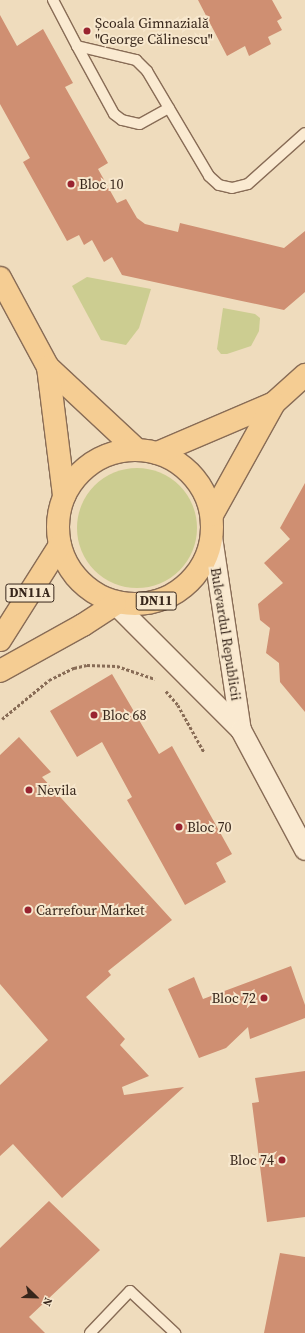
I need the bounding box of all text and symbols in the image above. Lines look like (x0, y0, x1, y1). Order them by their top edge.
place label: Școala Gimnazială "George Călinescu" (95, 15, 213, 48)
marker: Școala Gimnazială "George Călinescu" (82, 26, 92, 36)
place label: Bloc 10 (79, 176, 124, 192)
marker: Bloc 10 (66, 179, 76, 189)
street label: Bulevardul Republicii (207, 566, 245, 702)
road number: DN11A (5, 582, 55, 604)
road number: DN11 (135, 590, 177, 612)
place label: Bloc 68 (102, 707, 147, 723)
marker: Bloc 68 (89, 710, 99, 720)
place label: Nevila (37, 782, 77, 798)
marker: Nevila (24, 785, 34, 795)
place label: Bloc 70 (187, 819, 232, 835)
marker: Bloc 70 (174, 822, 184, 832)
place label: Carrefour Market (36, 902, 144, 918)
marker: Carrefour Market (23, 905, 33, 915)
place label: Bloc 72 (211, 990, 256, 1006)
marker: Bloc 72 (259, 993, 269, 1003)
place label: Bloc 74 (229, 1152, 274, 1168)
marker: Bloc 74 (277, 1155, 287, 1165)
north arrow (16, 1277, 56, 1317)
text: N (39, 1295, 56, 1308)

